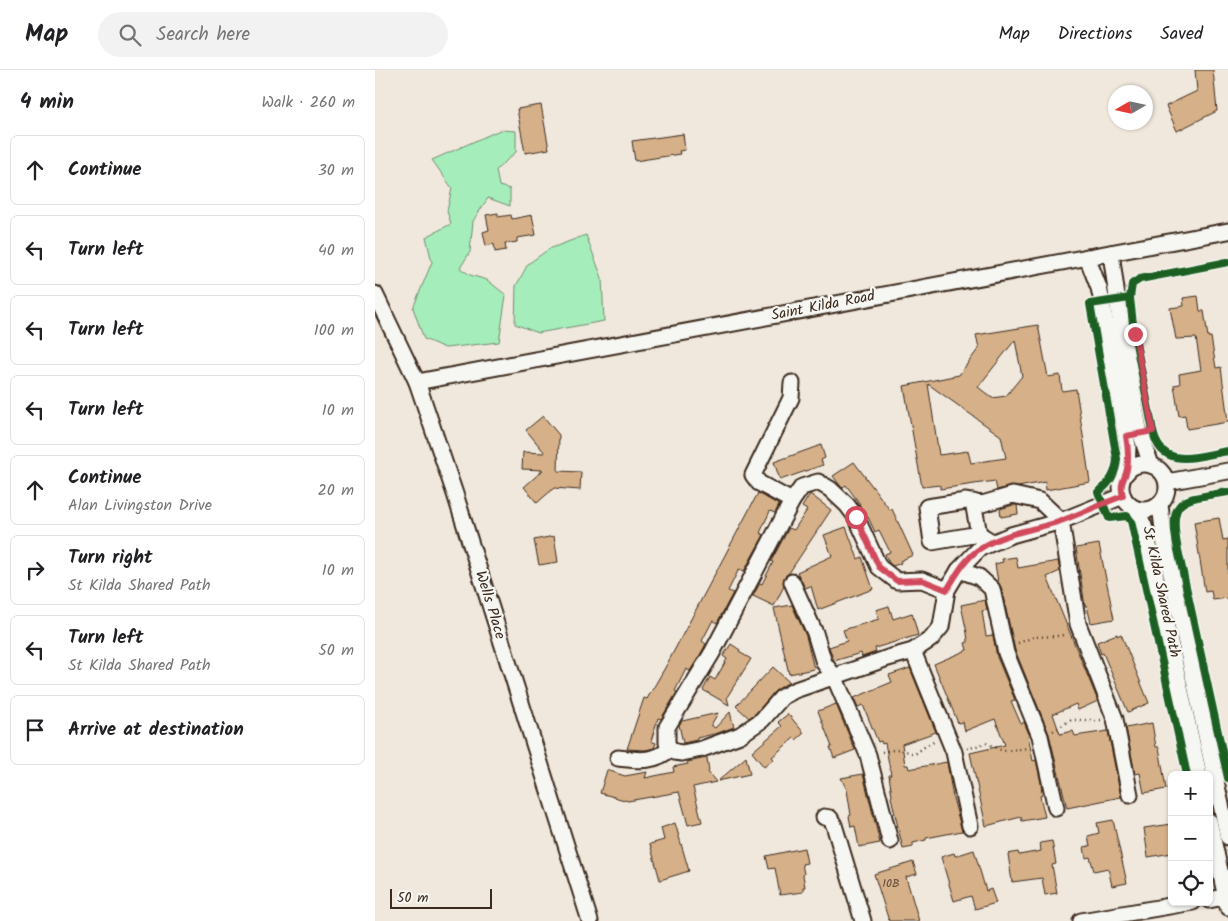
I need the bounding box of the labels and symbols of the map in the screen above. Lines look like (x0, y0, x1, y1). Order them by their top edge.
north arrow (1108, 85, 1153, 130)
street label: Saint Kilda Road (769, 284, 877, 328)
route end (1124, 323, 1147, 346)
route start (845, 506, 868, 529)
street label: St Kilda Shared Path (1135, 524, 1187, 660)
street label: Wells Place (468, 568, 512, 642)
house number: 10B (882, 874, 900, 893)
scale bar (390, 886, 493, 909)

